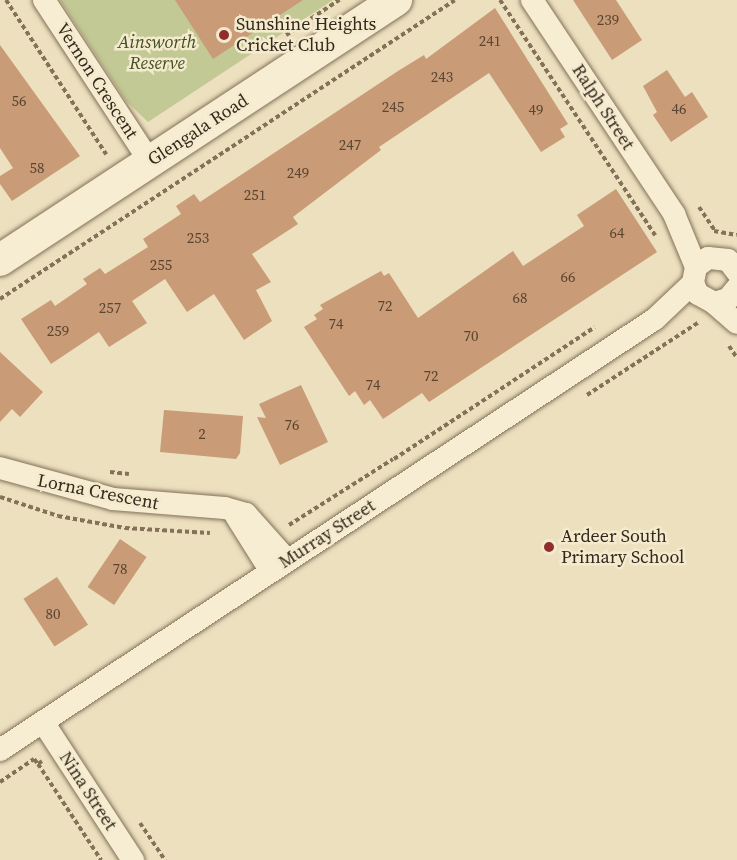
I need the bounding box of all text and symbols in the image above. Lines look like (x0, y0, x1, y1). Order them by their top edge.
house number: 239 (597, 11, 619, 29)
place label: Sunshine Heights Cricket Club (236, 14, 376, 57)
street label: Vernon Crescent (51, 19, 143, 143)
marker: Sunshine Heights Cricket Club (217, 28, 231, 42)
park label: Ainsworth Reserve (118, 32, 196, 74)
house number: 241 (479, 32, 501, 50)
street label: Ralph Street (567, 60, 639, 154)
house number: 243 (431, 68, 453, 86)
street label: Glengala Road (144, 90, 252, 170)
house number: 56 (12, 92, 26, 110)
house number: 245 (382, 98, 404, 116)
house number: 46 (672, 100, 686, 118)
house number: 49 (529, 101, 543, 119)
house number: 247 (339, 136, 361, 154)
house number: 58 (30, 159, 44, 177)
house number: 249 (287, 164, 309, 182)
house number: 251 (244, 186, 266, 204)
house number: 64 (610, 224, 624, 242)
house number: 253 (187, 229, 209, 247)
house number: 255 (150, 256, 172, 274)
house number: 66 (561, 268, 575, 286)
house number: 68 (513, 289, 527, 307)
house number: 72 (378, 297, 392, 315)
house number: 257 (99, 299, 121, 317)
house number: 74 (329, 315, 343, 333)
house number: 259 (47, 322, 69, 340)
house number: 70 (464, 327, 478, 345)
house number: 72 (424, 367, 438, 385)
house number: 74 (366, 376, 380, 394)
house number: 76 (285, 416, 299, 434)
house number: 2 (198, 425, 206, 443)
street label: Lorna Crescent (36, 470, 160, 514)
street label: Murray Street (275, 495, 379, 573)
place label: Ardeer South Primary School (561, 526, 684, 568)
marker: Ardeer South Primary School (542, 540, 556, 554)
house number: 78 (113, 560, 127, 578)
house number: 80 (46, 605, 60, 623)
street label: Nina Street (55, 748, 121, 834)

